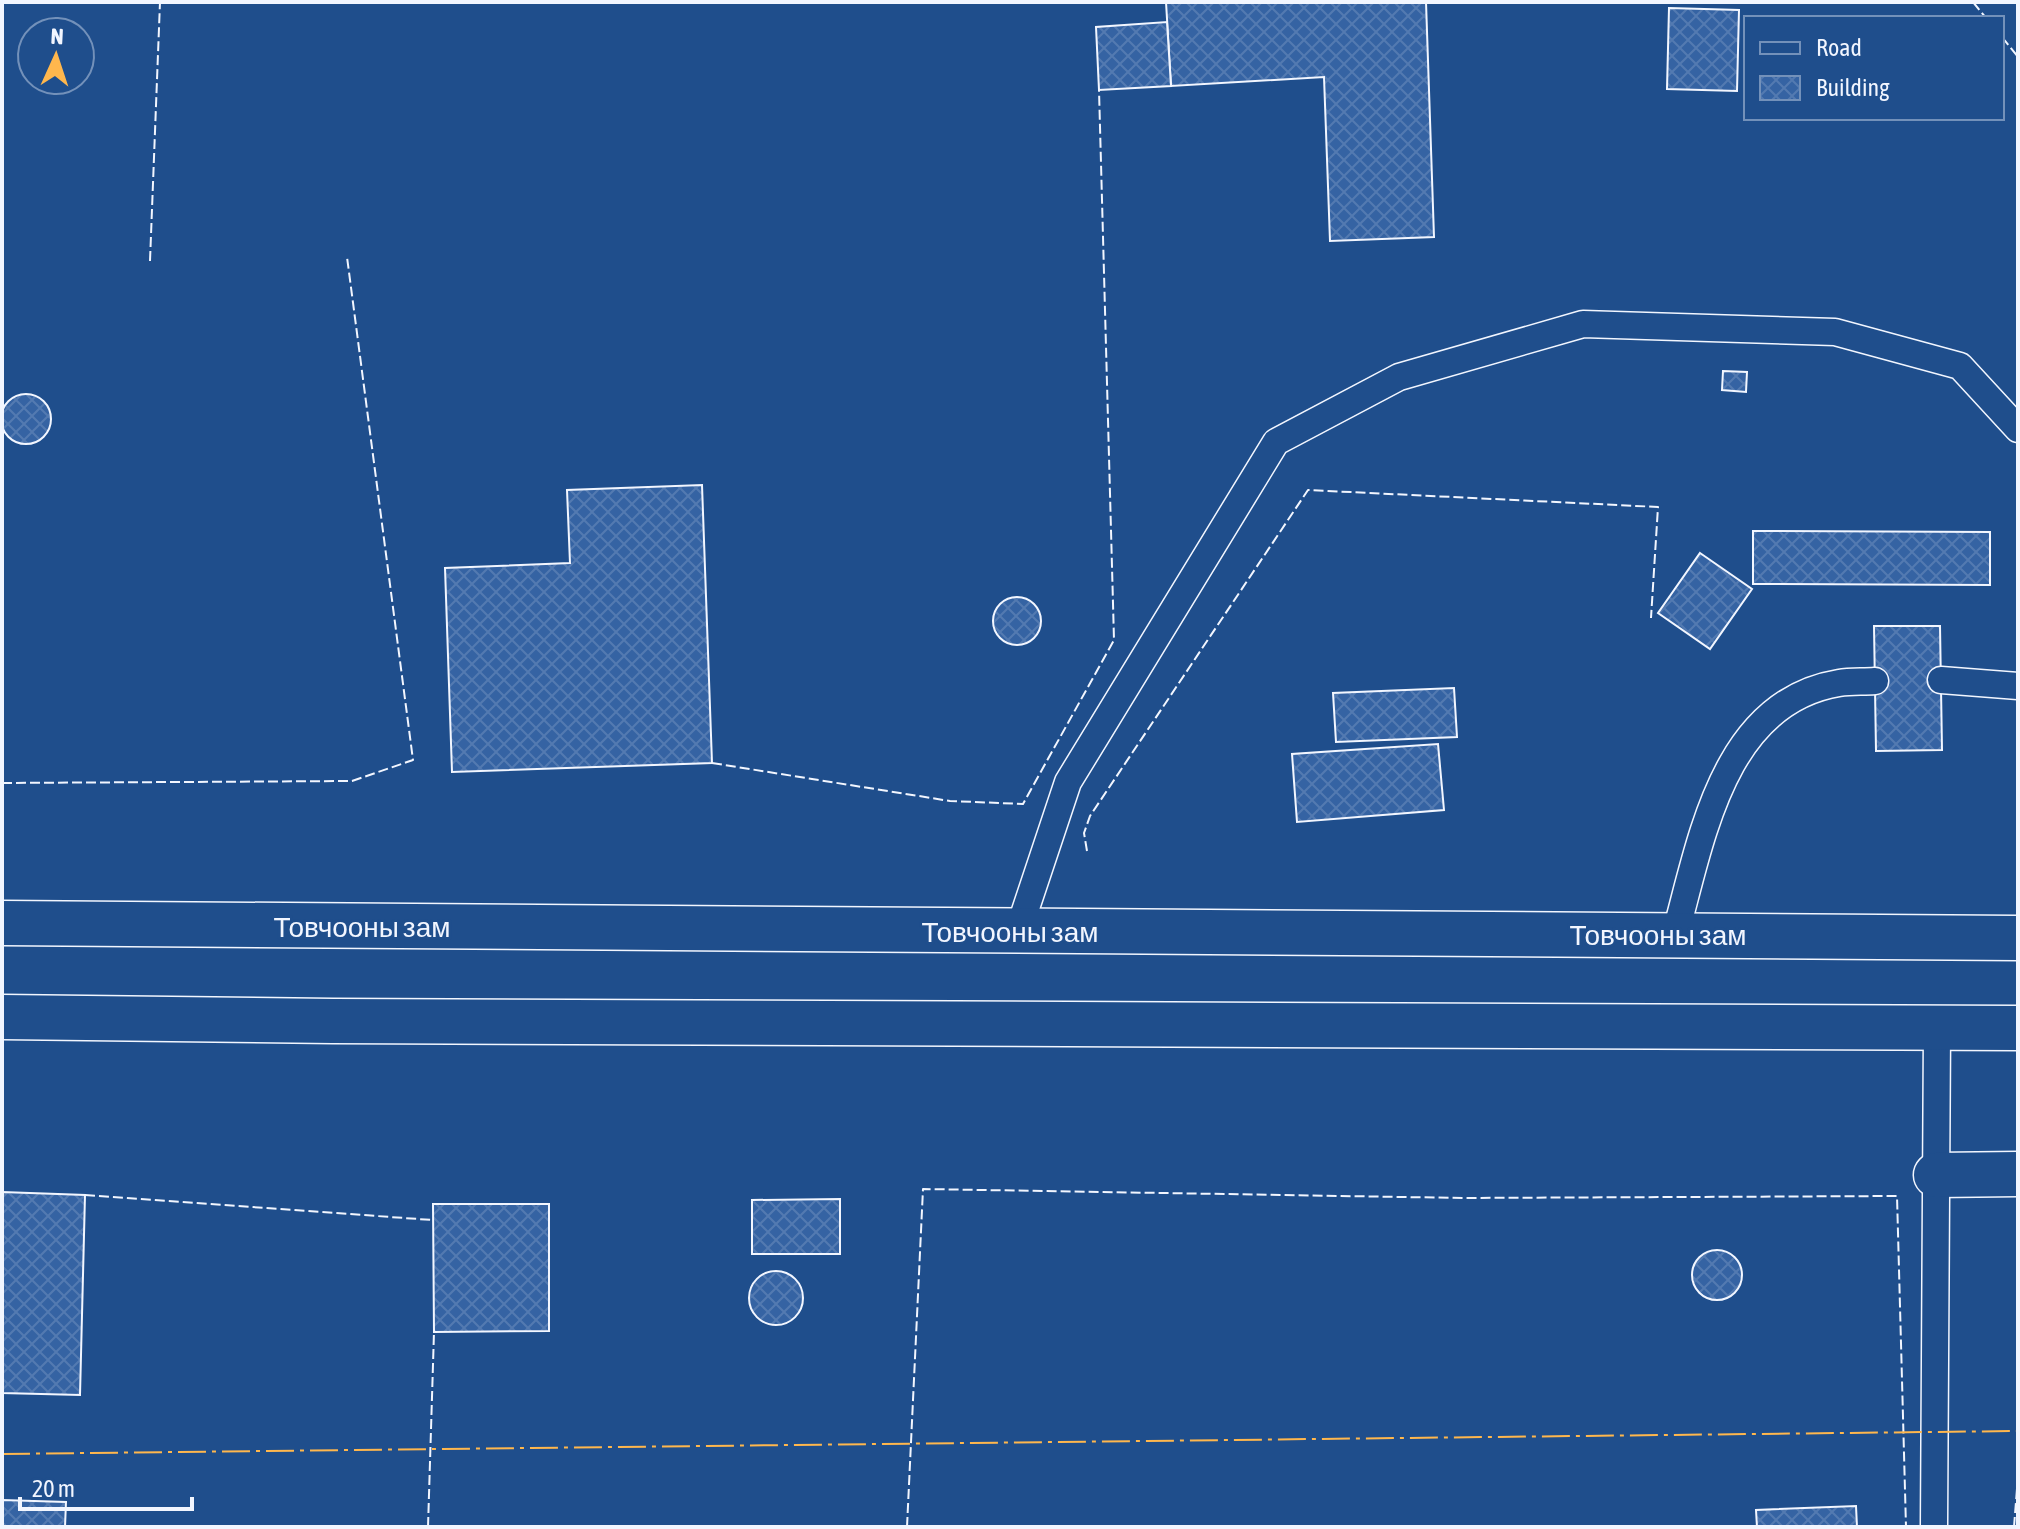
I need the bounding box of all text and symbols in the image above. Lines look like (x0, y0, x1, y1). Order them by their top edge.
north arrow (16, 16, 96, 96)
legend (1744, 16, 2004, 120)
text: N (50, 23, 64, 49)
text: Road (1816, 34, 1862, 61)
text: Building (1816, 74, 1890, 101)
street label: Товчооны зам (274, 911, 450, 943)
street label: Товчооны зам (922, 916, 1098, 948)
street label: Товчооны зам (1570, 919, 1746, 951)
scale bar (20, 1461, 192, 1511)
text: 20 m (32, 1475, 75, 1502)

